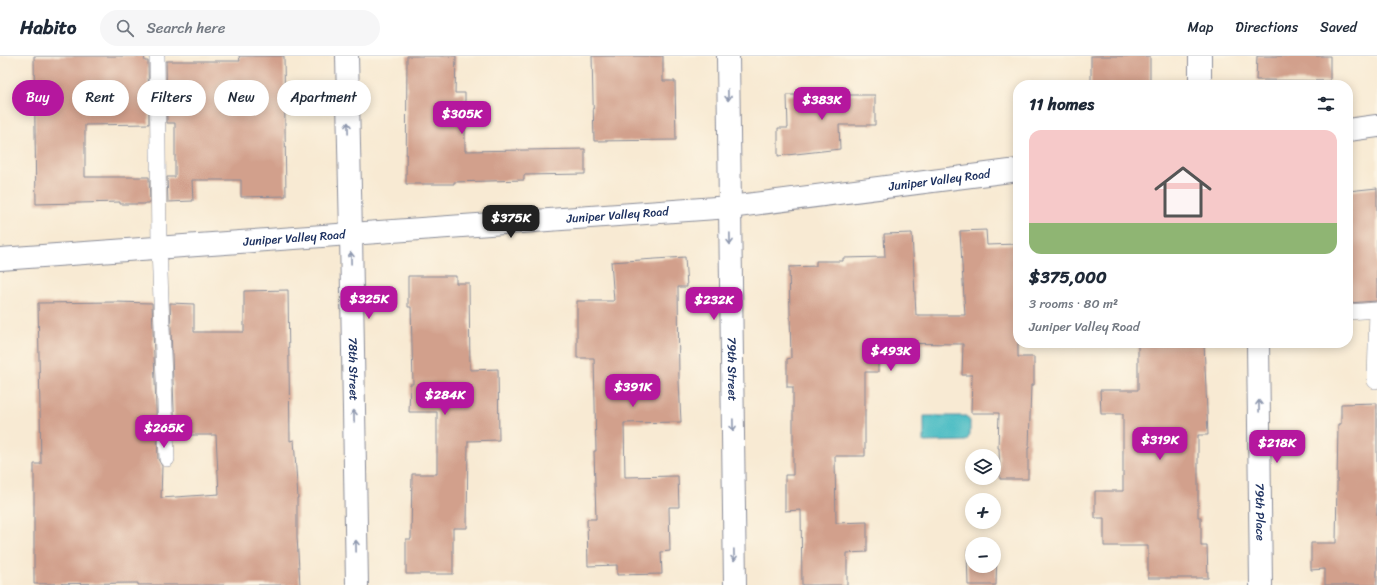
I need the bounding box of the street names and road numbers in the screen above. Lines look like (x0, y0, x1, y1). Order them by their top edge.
street label: Juniper Valley Road (886, 162, 993, 198)
street label: Juniper Valley Road (565, 200, 671, 230)
street label: Juniper Valley Road (241, 223, 348, 253)
street label: 78th Street (342, 337, 365, 401)
street label: 79th Street (721, 337, 744, 401)
street label: 79th Place (1249, 483, 1271, 541)

